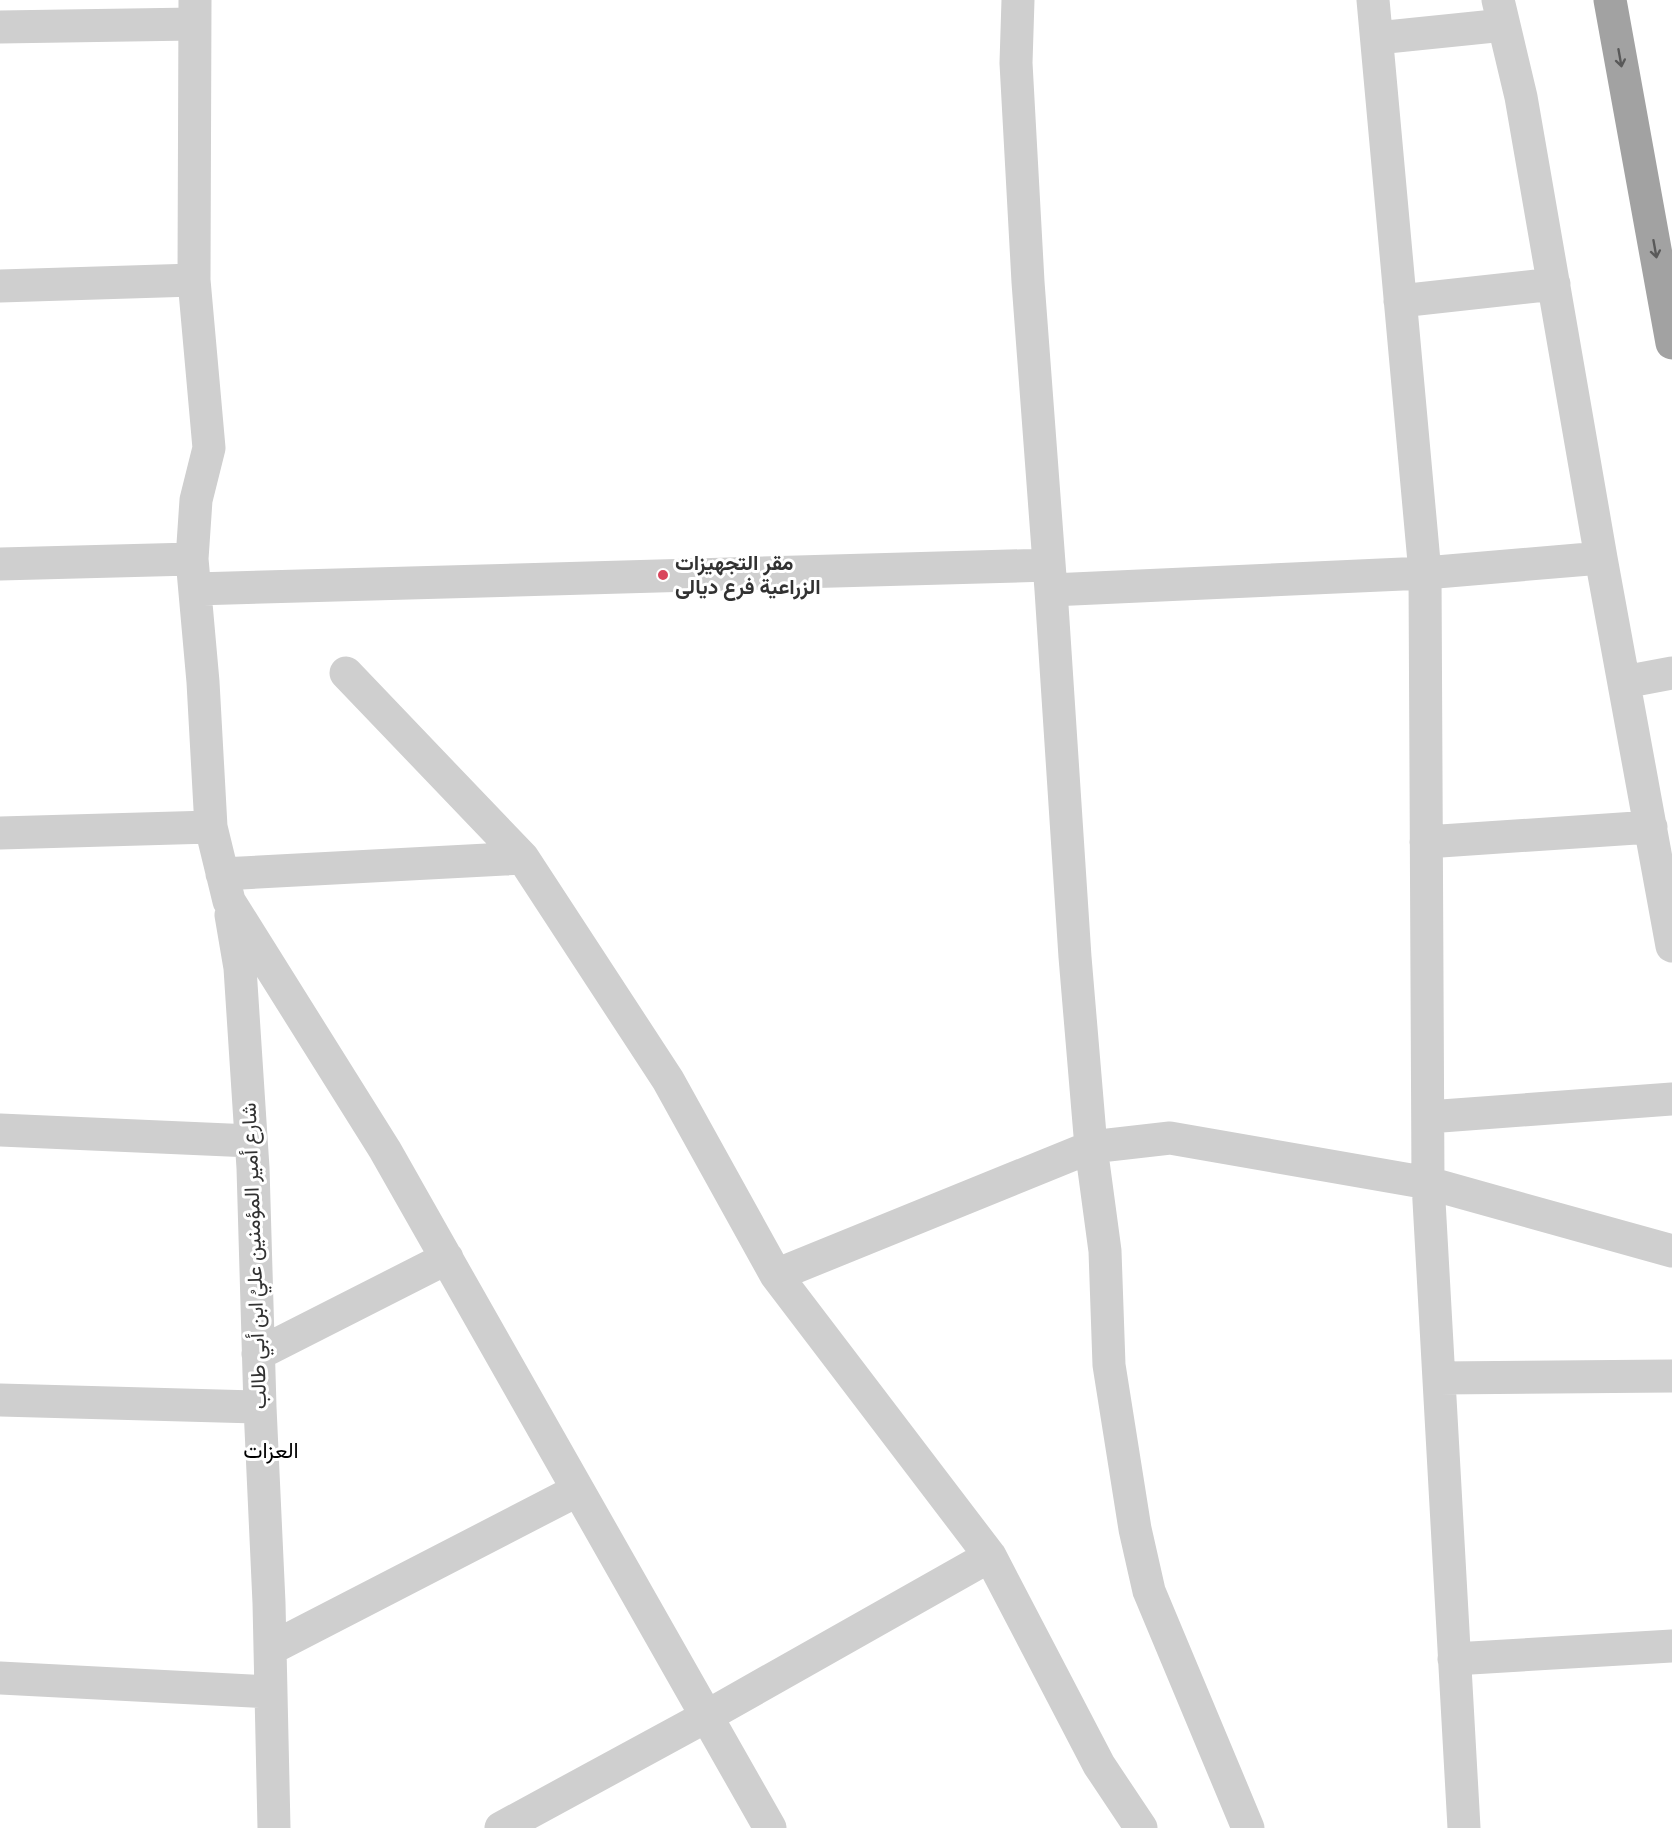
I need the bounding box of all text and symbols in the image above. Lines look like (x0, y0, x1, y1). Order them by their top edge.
one-way arrow (1615, 47, 1626, 67)
one-way arrow (1650, 239, 1661, 259)
place label: مقر التجهيزات الزراعية فرع ديالى (675, 551, 821, 601)
marker: مقر التجهيزات الزراعية فرع ديالى (656, 568, 670, 582)
street label: شارع أمير المؤمنين عليُ ابن أبي طالب (237, 1102, 276, 1410)
district label: العزات (243, 1438, 299, 1464)

